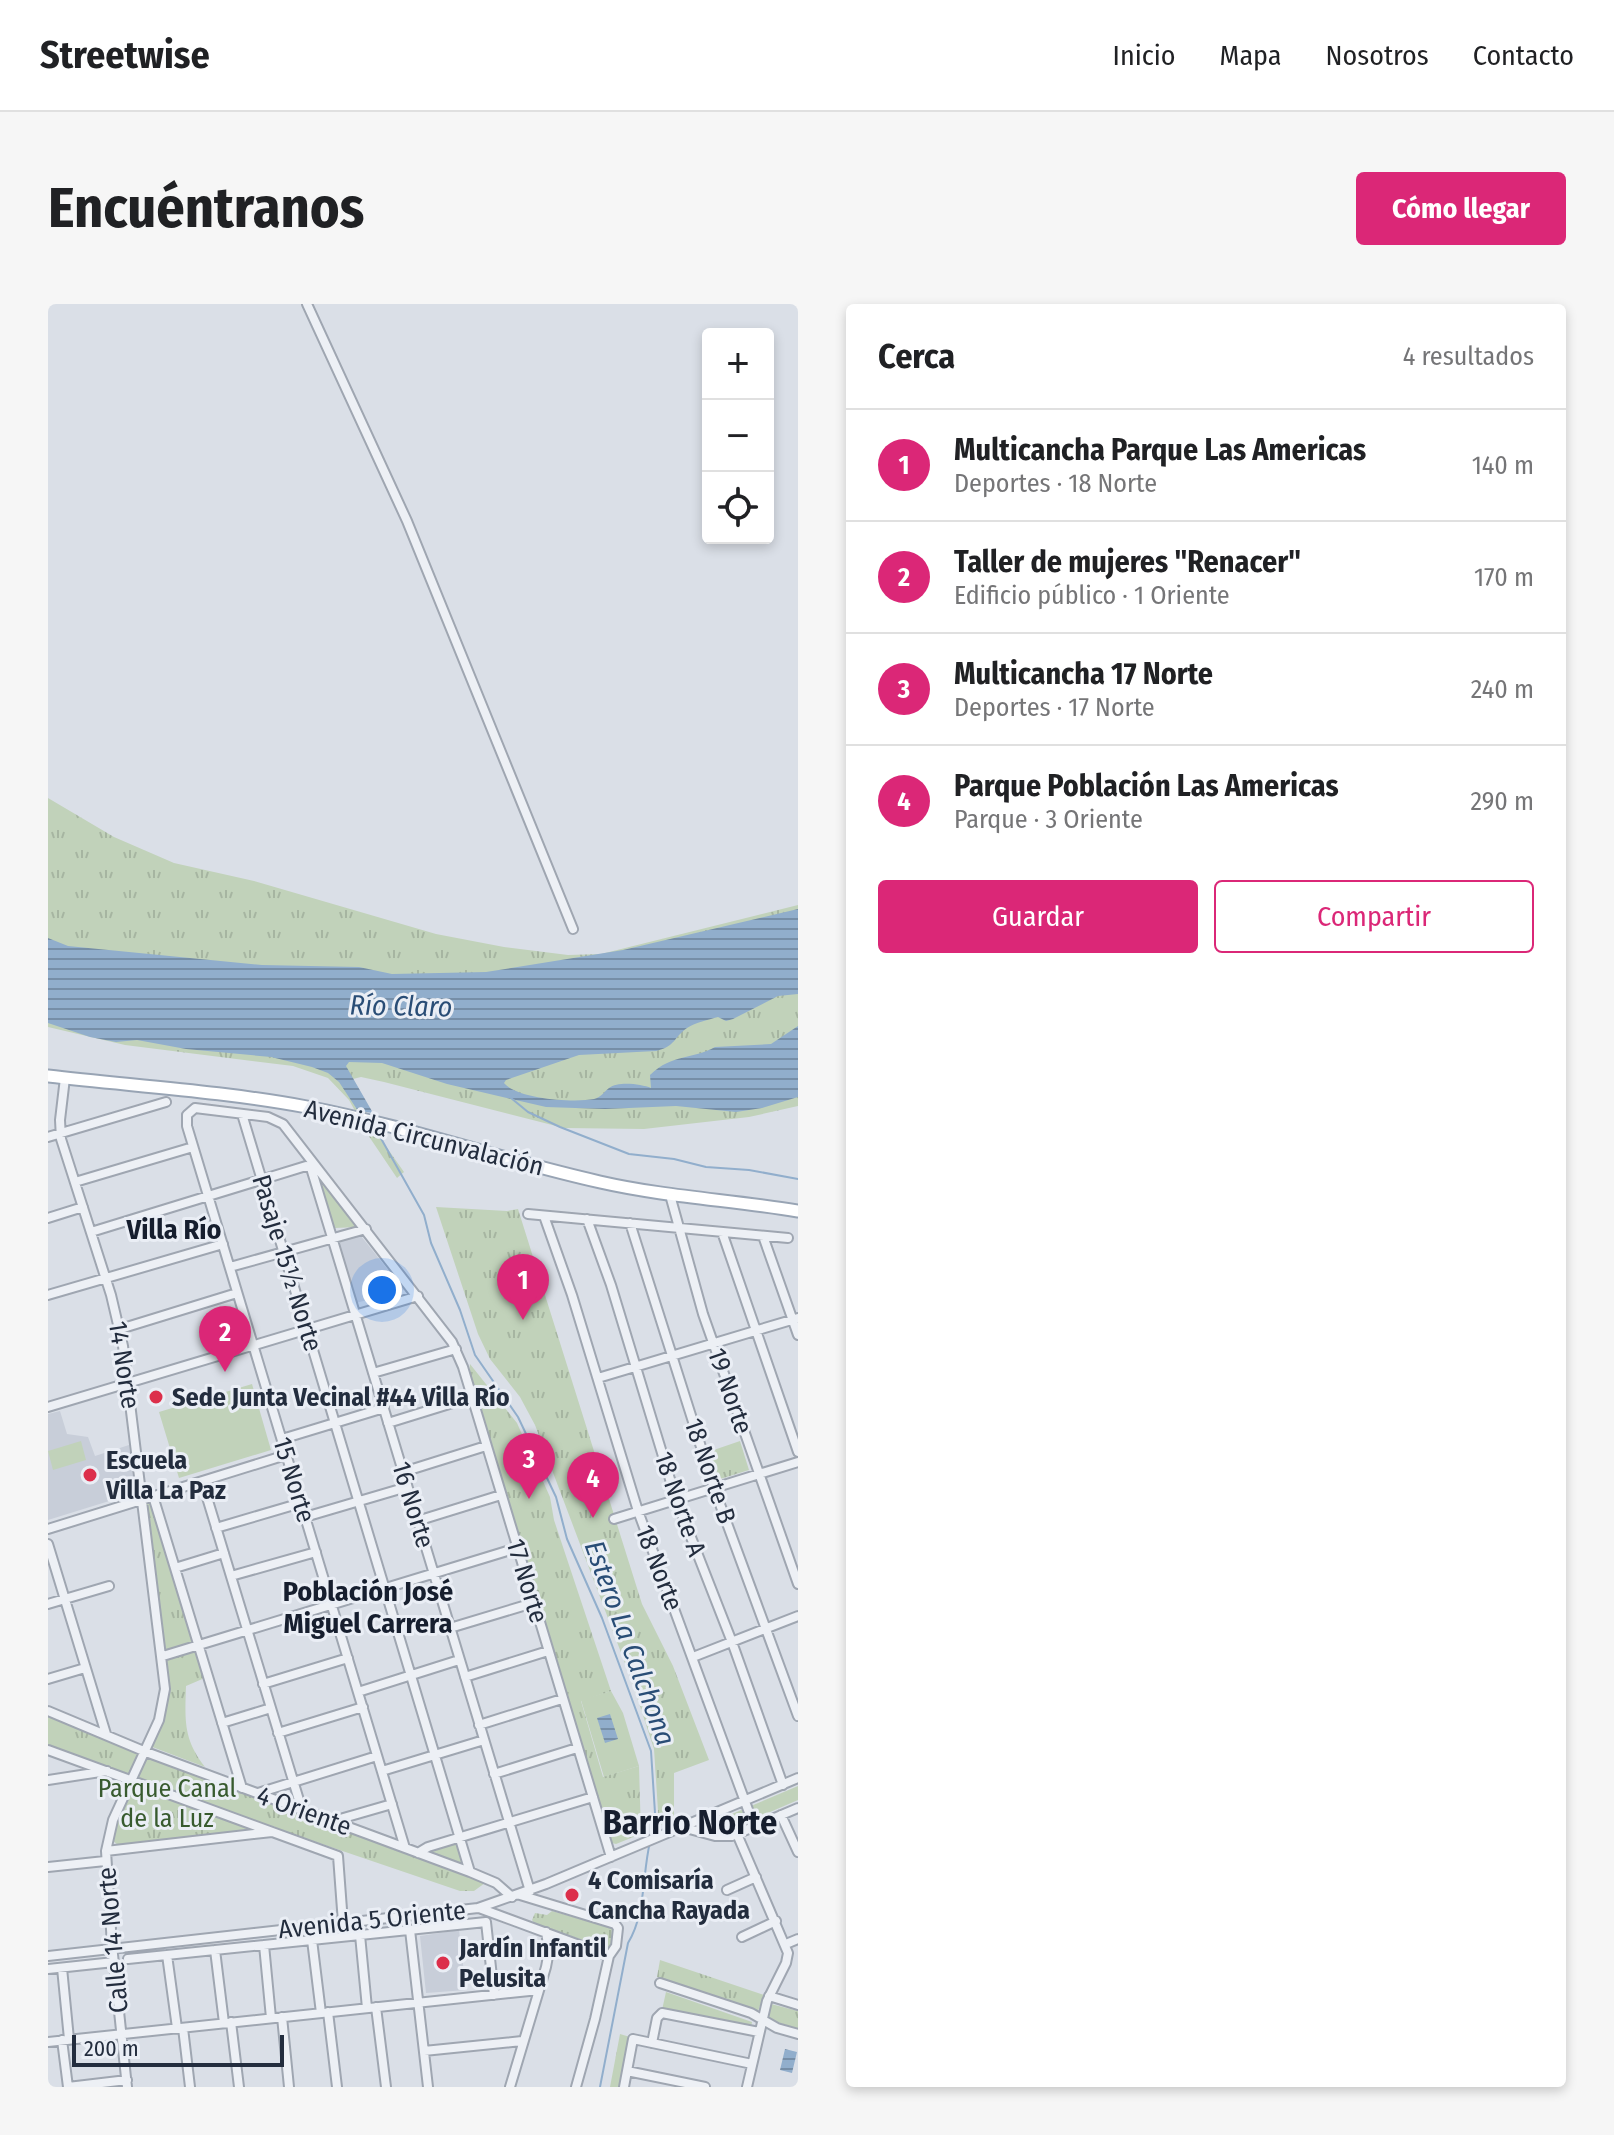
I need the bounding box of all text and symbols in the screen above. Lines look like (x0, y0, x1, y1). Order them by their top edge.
text: Streetwise (40, 32, 210, 78)
text: Inicio (1113, 39, 1175, 72)
text: Mapa (1219, 39, 1281, 72)
text: Nosotros (1325, 39, 1429, 72)
text: Contacto (1473, 39, 1574, 72)
button: Cómo llegar (1356, 172, 1566, 245)
text: Encuéntranos (48, 175, 364, 242)
map controls (702, 328, 774, 544)
button: + (702, 328, 774, 400)
text: Cerca (878, 336, 955, 377)
text: 4 resultados (1403, 341, 1534, 372)
button: − (702, 400, 774, 472)
text: Multicancha Parque Las Americas (954, 432, 1366, 468)
text: 1 (899, 450, 910, 481)
text: 140 m (1472, 450, 1534, 481)
text: Deportes · 18 Norte (954, 468, 1157, 499)
button: locate (702, 472, 774, 544)
text: Taller de mujeres "Renacer" (954, 544, 1301, 580)
text: 2 (898, 562, 910, 593)
text: 170 m (1474, 562, 1534, 593)
text: Edificio público · 1 Oriente (954, 580, 1230, 611)
text: Multicancha 17 Norte (954, 656, 1213, 692)
text: 3 (898, 674, 910, 705)
text: 240 m (1471, 674, 1534, 705)
text: Deportes · 17 Norte (954, 692, 1155, 723)
text: Parque Población Las Americas (954, 768, 1339, 804)
text: 4 (897, 786, 911, 817)
text: 290 m (1470, 786, 1534, 817)
text: Parque · 3 Oriente (954, 804, 1143, 835)
button: Guardar (878, 880, 1198, 953)
button: Compartir (1214, 880, 1534, 953)
water label: Río Claro (349, 989, 453, 1023)
street label: Avenida Circunvalación (301, 1093, 547, 1183)
street label: Pasaje 15½ Norte (245, 1171, 329, 1355)
district label: Villa Río (126, 1213, 221, 1246)
pin: 1 (497, 1254, 549, 1320)
your location (362, 1270, 402, 1310)
pin: 2 (199, 1306, 251, 1372)
street label: 14 Norte (102, 1319, 146, 1411)
street label: 19 Norte (701, 1344, 759, 1438)
place label: Sede Junta Vecinal #44 Villa Río (172, 1382, 510, 1413)
marker: Sede Junta Vecinal #44 Villa Río (147, 1388, 165, 1406)
street label: 18 Norte B (678, 1414, 742, 1528)
pin: 3 (503, 1433, 555, 1499)
street label: 15 Norte (266, 1434, 322, 1526)
place label: Escuela Villa La Paz (105, 1445, 226, 1506)
street label: 18 Norte A (648, 1448, 712, 1561)
pin: 4 (567, 1452, 619, 1518)
street label: 16 Norte (385, 1458, 441, 1552)
marker: Escuela Villa La Paz (81, 1466, 99, 1484)
street label: 18 Norte (629, 1521, 689, 1615)
street label: 17 Norte (500, 1535, 554, 1627)
water label: Estero La Calchona (578, 1536, 682, 1750)
district label: Población José Miguel Carrera (283, 1575, 453, 1640)
park label: Parque Canal de la Luz (98, 1773, 236, 1834)
street label: 4 Oriente (253, 1780, 355, 1842)
district label: Barrio Norte (603, 1802, 777, 1843)
place label: 4 Comisaría Cancha Rayada (588, 1865, 750, 1926)
street label: Calle 14 Norte (91, 1866, 135, 2014)
marker: 4 Comisaría Cancha Rayada (563, 1886, 581, 1904)
street label: Avenida 5 Oriente (277, 1895, 467, 1945)
place label: Jardín Infantil Pelusita (458, 1933, 608, 1994)
marker: Jardín Infantil Pelusita (434, 1954, 452, 1972)
scale bar (72, 2031, 284, 2067)
text: 200 m (84, 2035, 139, 2062)

